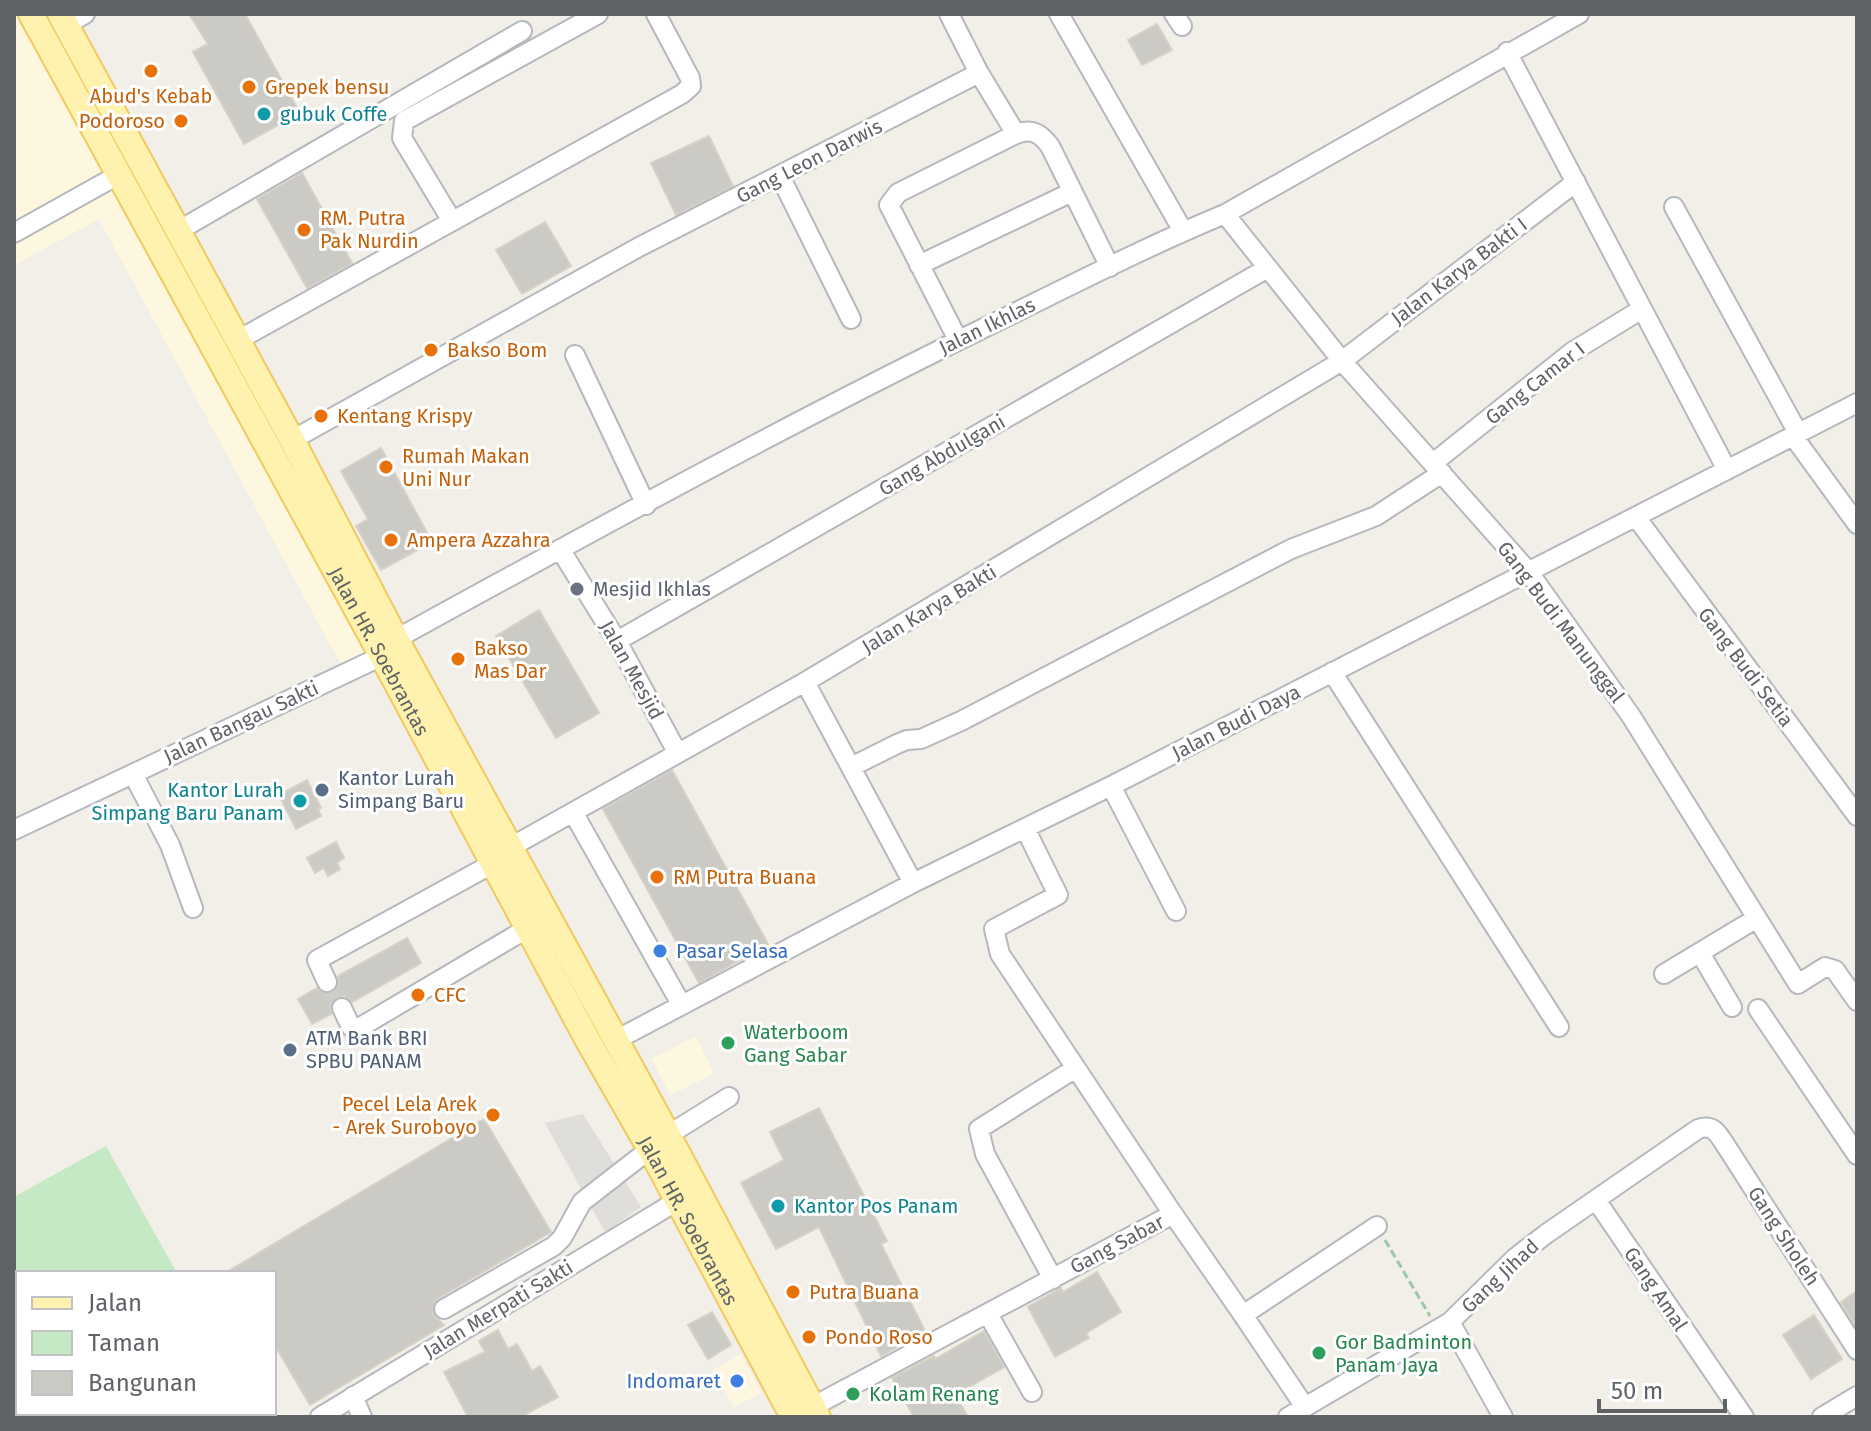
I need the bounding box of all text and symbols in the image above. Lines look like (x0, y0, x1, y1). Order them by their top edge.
marker: Abud's Kebab (142, 62, 160, 80)
place label: Grepek bensu (265, 75, 389, 99)
marker: Grepek bensu (240, 78, 258, 96)
place label: Abud's Kebab (90, 84, 212, 108)
place label: gubuk Coffe (280, 102, 387, 126)
marker: gubuk Coffe (255, 105, 273, 123)
place label: Podoroso (79, 109, 165, 133)
marker: Podoroso (172, 112, 190, 130)
street label: Gang Leon Darwis (732, 114, 886, 208)
place label: RM. Putra Pak Nurdin (320, 206, 419, 253)
street label: Jalan Karya Bakti I (1386, 212, 1532, 330)
marker: RM. Putra Pak Nurdin (295, 221, 313, 239)
street label: Jalan Ikhlas (935, 292, 1039, 360)
street label: Gang Camar I (1480, 337, 1590, 429)
place label: Bakso Bom (447, 338, 547, 362)
marker: Bakso Bom (422, 341, 440, 359)
place label: Kentang Krispy (337, 404, 473, 428)
marker: Kentang Krispy (312, 407, 330, 425)
street label: Gang Abdulgani (875, 409, 1009, 501)
place label: Rumah Makan Uni Nur (402, 444, 530, 491)
marker: Rumah Makan Uni Nur (377, 458, 395, 476)
place label: Ampera Azzahra (407, 528, 551, 552)
marker: Ampera Azzahra (382, 531, 400, 549)
street label: Gang Budi Manunggal (1492, 536, 1630, 708)
street label: Jalan Karya Bakti (857, 559, 1001, 659)
street label: Jalan HR. Soebrantas (324, 563, 434, 740)
place label: Mesjid Ikhlas (593, 577, 711, 601)
marker: Mesjid Ikhlas (568, 580, 586, 598)
street label: Gang Budi Setia (1693, 603, 1799, 731)
street label: Jalan Mesjid (595, 616, 669, 724)
place label: Bakso Mas Dar (474, 636, 546, 683)
marker: Bakso Mas Dar (449, 650, 467, 668)
street label: Jalan Bangau Sakti (160, 676, 322, 768)
street label: Jalan Budi Daya (1168, 679, 1304, 765)
place label: Kantor Lurah Simpang Baru (338, 766, 464, 813)
place label: Kantor Lurah Simpang Baru Panam (92, 778, 284, 825)
marker: Kantor Lurah Simpang Baru (313, 781, 331, 799)
marker: Kantor Lurah Simpang Baru Panam (291, 792, 309, 810)
place label: RM Putra Buana (673, 865, 816, 889)
marker: RM Putra Buana (648, 868, 666, 886)
place label: Pasar Selasa (676, 939, 789, 963)
marker: Pasar Selasa (651, 942, 669, 960)
place label: CFC (434, 983, 466, 1007)
marker: CFC (409, 986, 427, 1004)
place label: Waterboom Gang Sabar (744, 1020, 849, 1067)
place label: ATM Bank BRI SPBU PANAM (306, 1026, 428, 1073)
marker: Waterboom Gang Sabar (719, 1034, 737, 1052)
marker: ATM Bank BRI SPBU PANAM (281, 1041, 299, 1059)
place label: Pecel Lela Arek - Arek Suroboyo (332, 1092, 478, 1139)
marker: Pecel Lela Arek - Arek Suroboyo (484, 1106, 502, 1124)
street label: Jalan HR. Soebrantas (633, 1132, 743, 1309)
street label: Gang Sholeh (1743, 1182, 1825, 1290)
place label: Kantor Pos Panam (794, 1194, 958, 1218)
marker: Kantor Pos Panam (769, 1197, 787, 1215)
street label: Gang Sabar (1066, 1209, 1168, 1279)
street label: Gang Jihad (1456, 1234, 1544, 1318)
street label: Gang Amal (1619, 1242, 1693, 1336)
street label: Jalan Merpati Sakti (419, 1255, 577, 1363)
legend (16, 1271, 276, 1415)
place label: Putra Buana (809, 1280, 919, 1304)
marker: Putra Buana (784, 1283, 802, 1301)
text: Jalan (88, 1289, 142, 1317)
place label: Pondo Roso (825, 1325, 933, 1349)
marker: Pondo Roso (800, 1328, 818, 1346)
text: Taman (88, 1329, 160, 1357)
place label: Gor Badminton Panam Jaya (1335, 1330, 1472, 1377)
marker: Gor Badminton Panam Jaya (1310, 1344, 1328, 1362)
scale bar (1599, 1363, 1725, 1413)
text: Bangunan (88, 1369, 197, 1397)
place label: Indomaret (626, 1369, 722, 1393)
marker: Indomaret (728, 1372, 746, 1390)
text: 50 m (1611, 1377, 1663, 1405)
place label: Kolam Renang (869, 1382, 999, 1406)
marker: Kolam Renang (844, 1385, 862, 1403)

